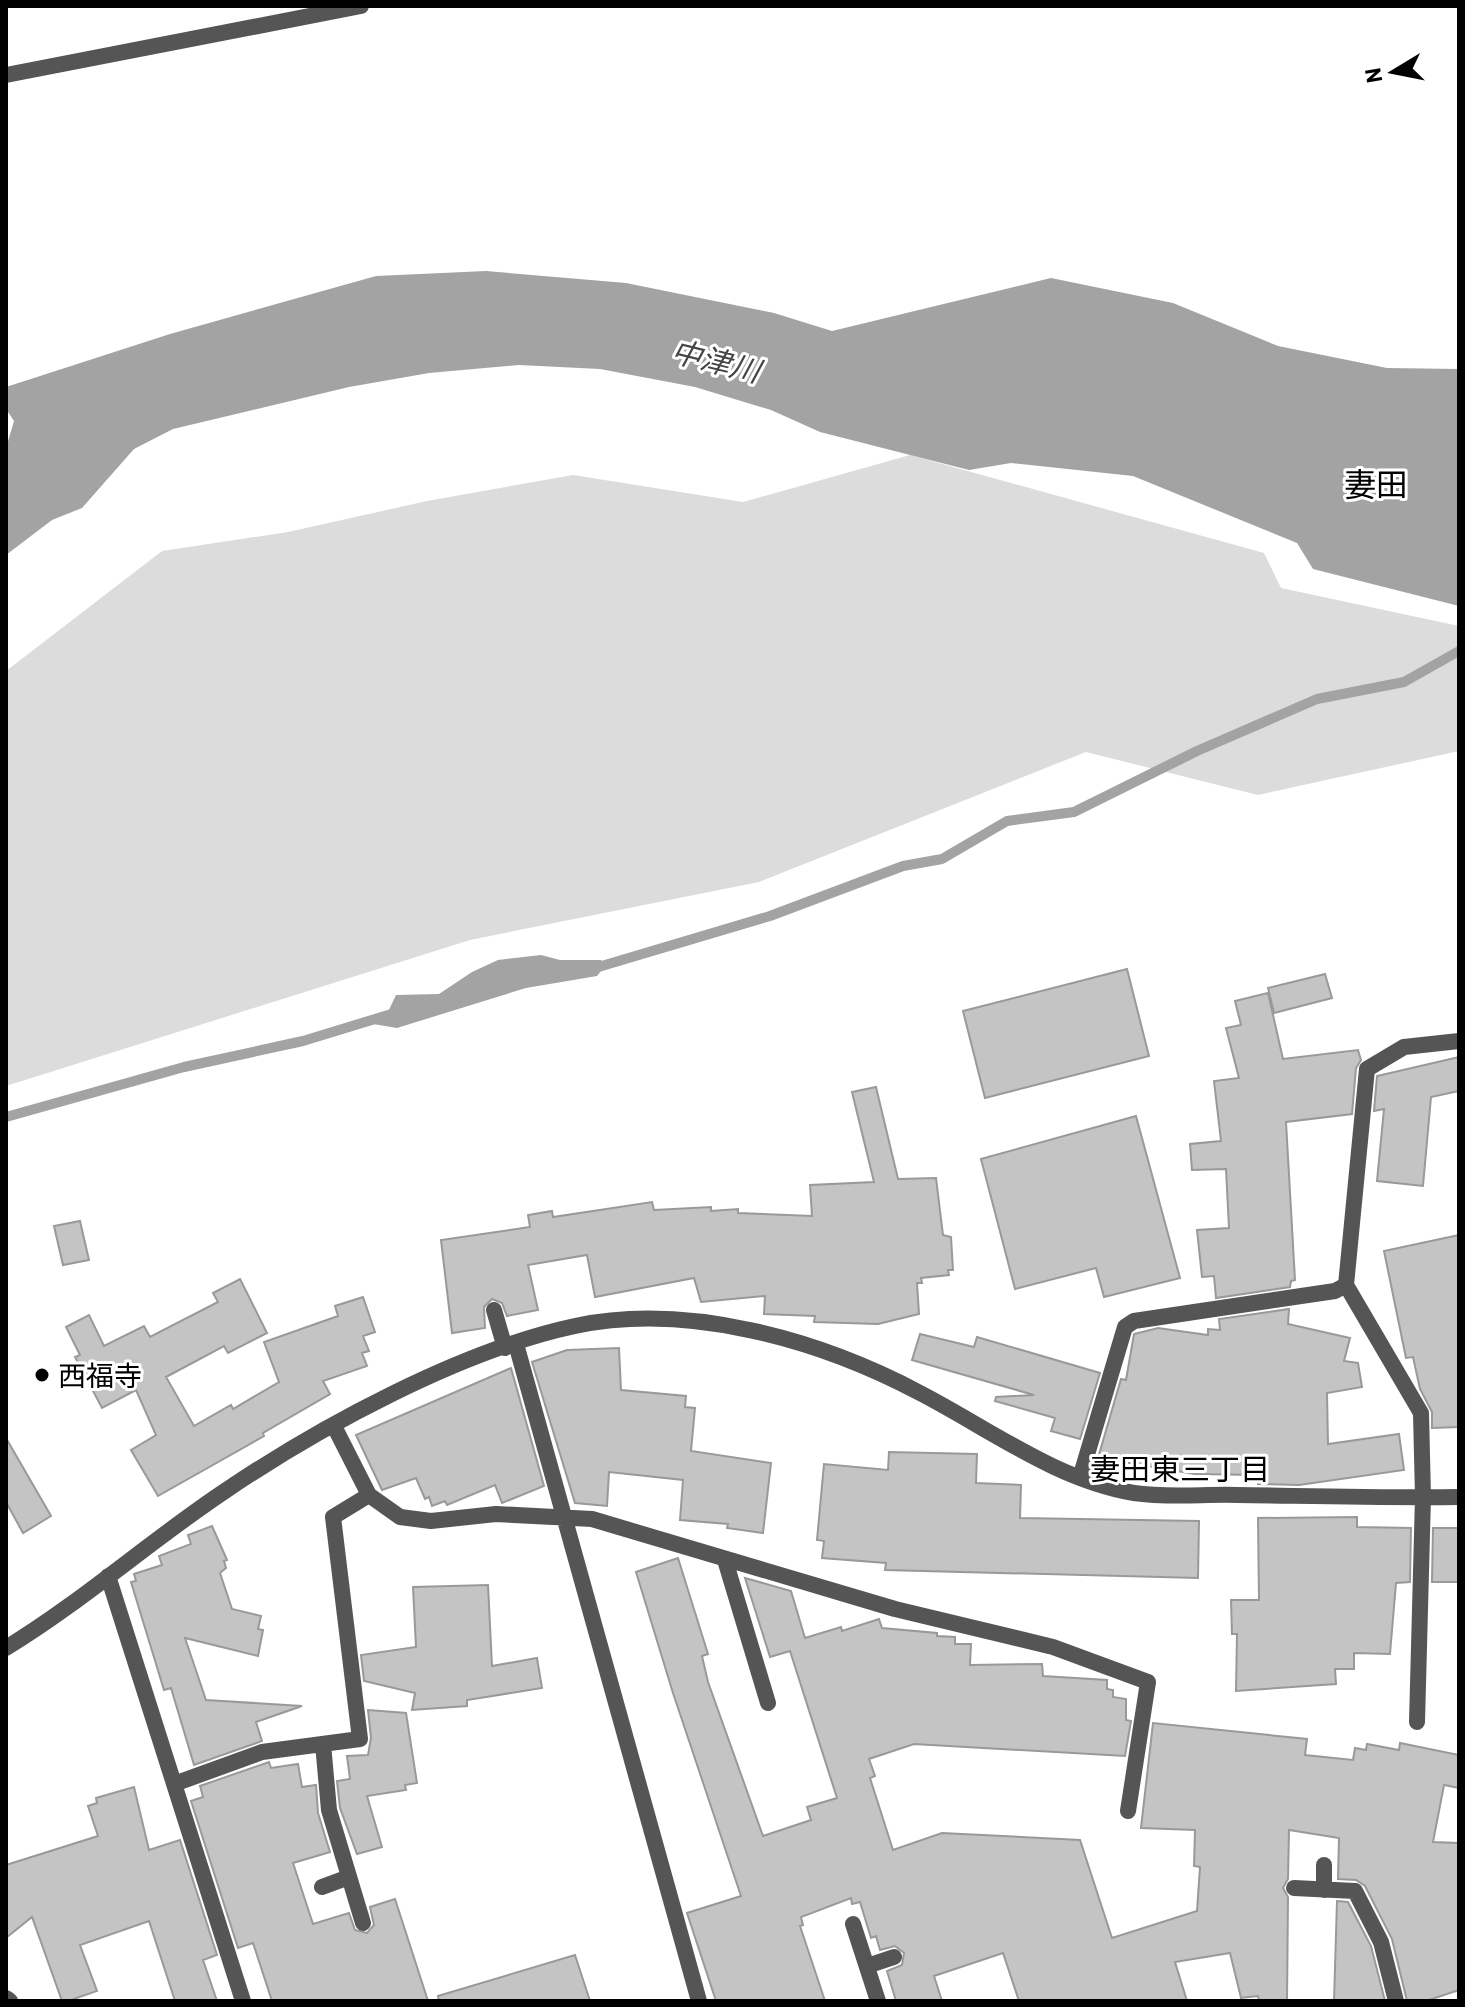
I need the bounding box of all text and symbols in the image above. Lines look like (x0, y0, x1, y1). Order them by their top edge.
north arrow (1353, 32, 1433, 112)
text: N (1358, 66, 1386, 85)
water label: 中津川 (668, 332, 767, 389)
district label: 妻田 (1344, 464, 1408, 502)
place label: 西福寺 (58, 1358, 142, 1392)
marker: 西福寺 (33, 1366, 51, 1384)
district label: 妻田東三丁目 (1090, 1450, 1270, 1486)

